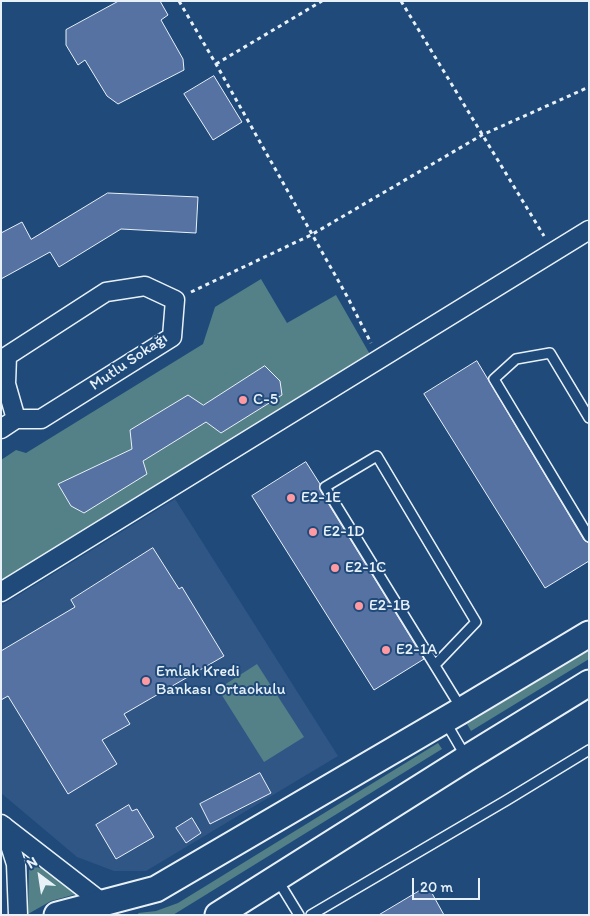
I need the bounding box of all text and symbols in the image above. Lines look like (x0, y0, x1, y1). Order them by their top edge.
street label: Mutlu Sokağı (86, 329, 172, 395)
place label: C-5 (253, 390, 278, 410)
marker: C-5 (237, 394, 249, 406)
place label: E2-1E (301, 488, 341, 508)
marker: E2-1E (285, 492, 297, 504)
place label: E2-1D (323, 522, 365, 542)
marker: E2-1D (307, 526, 319, 538)
place label: E2-1C (345, 558, 386, 578)
marker: E2-1C (329, 562, 341, 574)
place label: E2-1B (369, 596, 410, 616)
marker: E2-1B (353, 600, 365, 612)
place label: E2-1A (396, 640, 437, 660)
marker: E2-1A (380, 644, 392, 656)
place label: Emlak Kredi Bankası Ortaokulu (156, 662, 286, 700)
marker: Emlak Kredi Bankası Ortaokulu (140, 675, 152, 687)
north arrow (15, 851, 65, 901)
text: N (24, 853, 40, 872)
scale bar (415, 868, 482, 900)
text: 20 m (420, 878, 453, 896)

